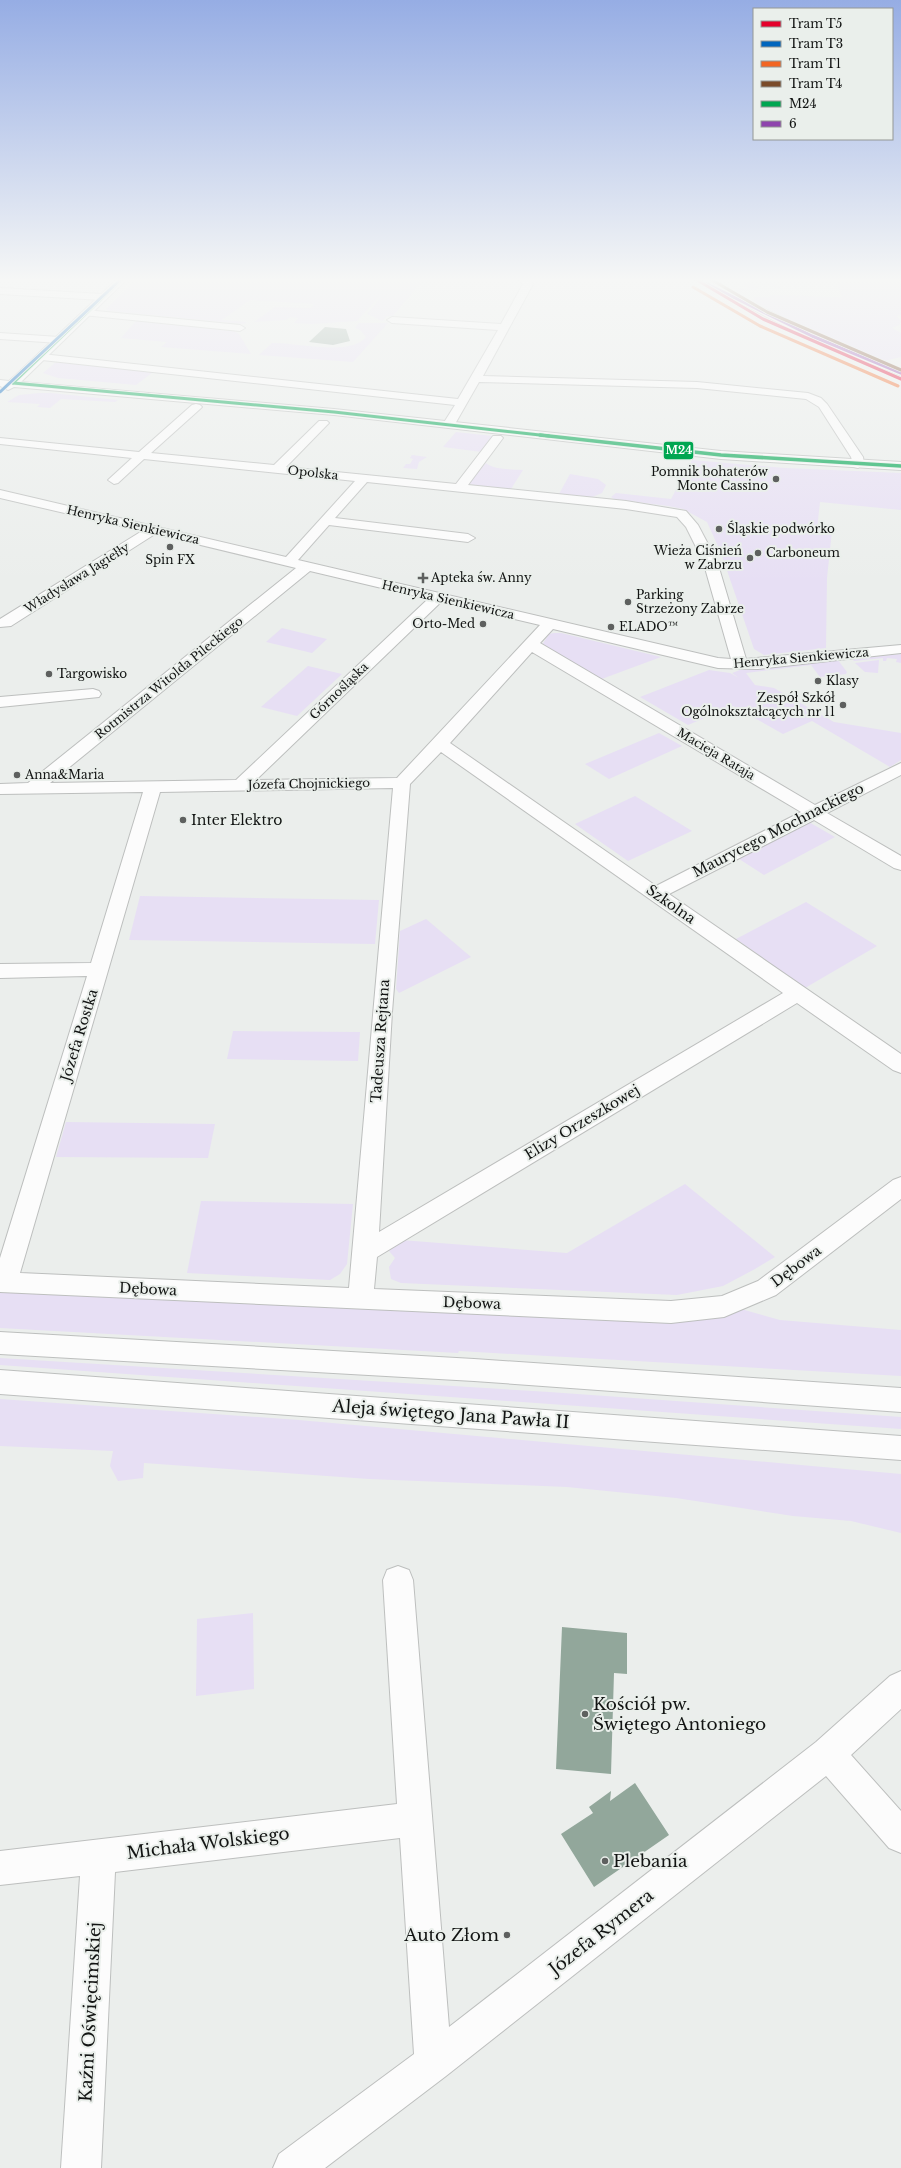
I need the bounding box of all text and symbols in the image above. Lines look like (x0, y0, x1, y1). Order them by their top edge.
legend (753, 8, 893, 140)
text: Tram T5 (789, 16, 842, 31)
text: Tram T3 (789, 36, 843, 51)
text: Tram T1 (789, 56, 841, 71)
text: Tram T4 (789, 76, 842, 91)
text: M24 (789, 96, 817, 111)
text: 6 (789, 116, 797, 131)
line badge: M24 (663, 441, 694, 460)
text: M24 (665, 443, 693, 457)
street label: Opolska (287, 462, 339, 483)
place label: Pomnik bohaterów Monte Cassino (651, 464, 769, 493)
marker: Pomnik bohaterów Monte Cassino (771, 474, 781, 484)
street label: Henryka Sienkiewicza (65, 502, 201, 547)
place label: Śląskie podwórko (727, 520, 835, 536)
marker: Śląskie podwórko (714, 524, 724, 534)
street label: Władysława Jagiełły (21, 539, 132, 616)
marker: Spin FX (165, 542, 175, 552)
place label: Wieża Ciśnień w Zabrzu (653, 543, 742, 572)
place label: Carboneum (766, 545, 840, 560)
marker: Carboneum (753, 548, 763, 558)
place label: Spin FX (145, 552, 195, 567)
marker: Wieża Ciśnień w Zabrzu (745, 553, 755, 563)
place label: Apteka św. Anny (430, 570, 532, 585)
marker: Apteka św. Anny (418, 573, 428, 583)
street label: Henryka Sienkiewicza (380, 577, 516, 622)
place label: Parking Strzeżony Zabrze (636, 587, 744, 616)
marker: Parking Strzeżony Zabrze (623, 597, 633, 607)
street label: Rotmistrza Witolda Pileckiego (92, 613, 246, 742)
place label: Orto-Med (412, 616, 475, 631)
marker: Orto-Med (478, 619, 488, 629)
place label: ELADO™ (619, 619, 678, 634)
marker: ELADO™ (606, 622, 616, 632)
street label: Henryka Sienkiewicza (733, 644, 870, 671)
street label: Górnośląska (306, 659, 371, 722)
place label: Targowisko (57, 666, 127, 681)
marker: Targowisko (44, 669, 54, 679)
place label: Klasy (826, 673, 859, 688)
marker: Klasy (813, 676, 823, 686)
place label: Zespół Szkół Ogólnokształcących nr 11 (681, 690, 835, 719)
marker: Zespół Szkół Ogólnokształcących nr 11 (838, 700, 848, 710)
street label: Macieja Rataja (675, 724, 758, 783)
place label: Anna&Maria (24, 767, 105, 782)
marker: Anna&Maria (12, 770, 22, 780)
street label: Józefa Chojnickiego (246, 775, 370, 792)
street label: Maurycego Mochnackiego (689, 779, 867, 881)
place label: Inter Elektro (191, 811, 282, 829)
marker: Inter Elektro (178, 815, 188, 825)
street label: Szkolna (643, 881, 699, 928)
street label: Tadeusza Rejtana (367, 978, 393, 1103)
street label: Józefa Rostka (56, 986, 102, 1085)
street label: Elizy Orzeszkowej (521, 1081, 643, 1163)
street label: Dębowa (767, 1241, 825, 1291)
street label: Dębowa (119, 1278, 178, 1300)
street label: Dębowa (443, 1293, 502, 1313)
street label: Aleja świętego Jana Pawła II (331, 1396, 570, 1433)
place label: Kościół pw. Świętego Antoniego (593, 1694, 766, 1735)
marker: Kościół pw. Świętego Antoniego (580, 1709, 590, 1719)
street label: Michała Wolskiego (126, 1823, 291, 1864)
place label: Plebania (613, 1851, 688, 1872)
marker: Plebania (600, 1856, 610, 1866)
street label: Józefa Rymera (543, 1885, 658, 1981)
street label: Kaźni Oświęcimskiej (75, 1922, 106, 2103)
place label: Auto Złom (403, 1925, 499, 1946)
marker: Auto Złom (502, 1930, 512, 1940)

